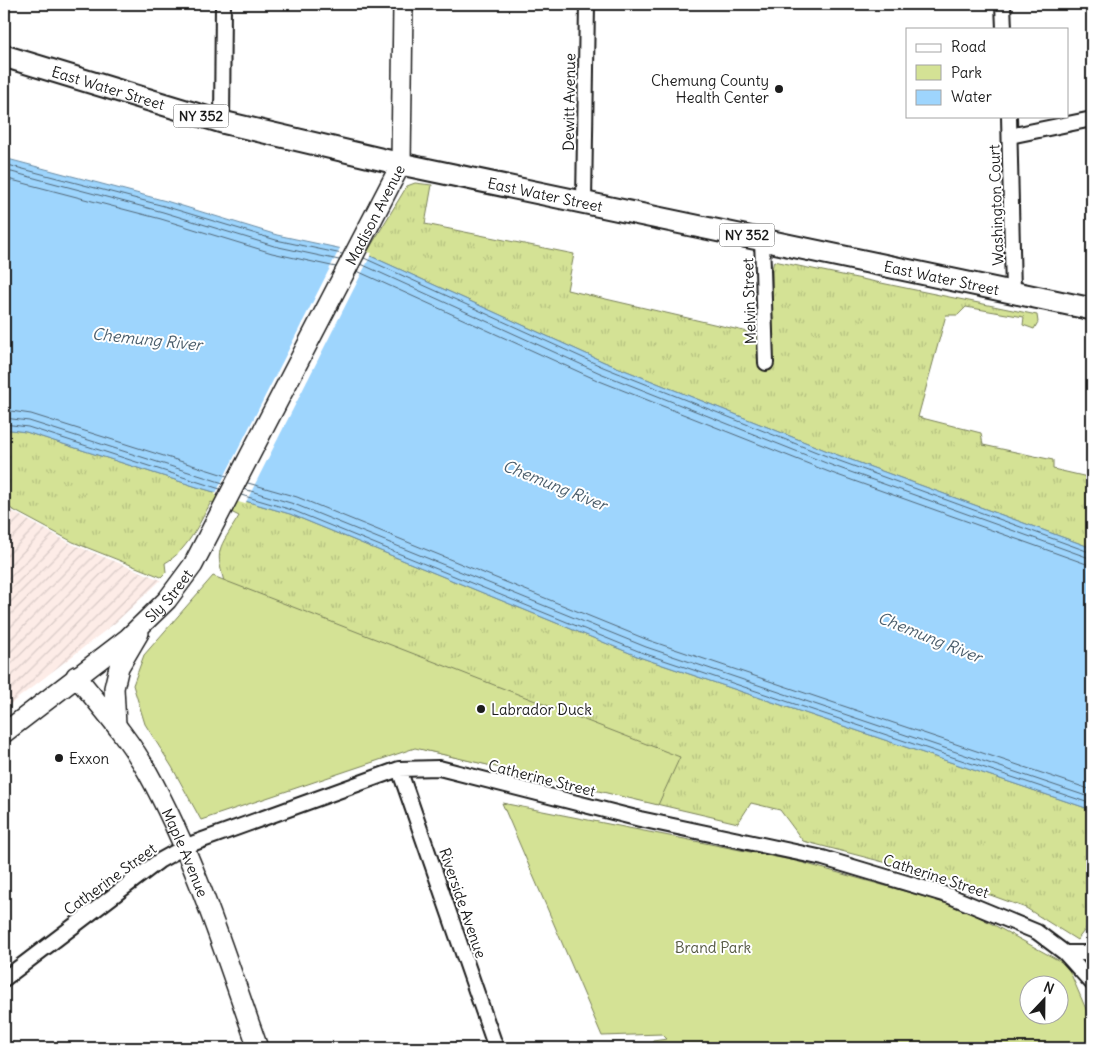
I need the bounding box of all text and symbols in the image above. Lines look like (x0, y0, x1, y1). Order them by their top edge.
legend (906, 28, 1068, 118)
text: Road (951, 37, 986, 56)
street label: Dewitt Avenue (559, 53, 579, 151)
street label: East Water Street (50, 62, 167, 114)
text: Park (951, 63, 982, 82)
place label: Chemung County Health Center (651, 71, 769, 107)
marker: Chemung County Health Center (773, 83, 785, 95)
text: Water (951, 87, 992, 106)
road number: NY 352 (174, 104, 228, 128)
street label: Washington Court (984, 144, 1008, 266)
street label: Madison Avenue (341, 161, 409, 268)
street label: East Water Street (486, 173, 604, 216)
road number: NY 352 (720, 224, 774, 246)
street label: East Water Street (882, 256, 1001, 299)
street label: Melvin Street (738, 257, 760, 345)
water label: Chemung River (91, 323, 205, 355)
water label: Chemung River (500, 455, 612, 516)
street label: Sly Street (141, 565, 196, 626)
water label: Chemung River (875, 607, 987, 668)
place label: Labrador Duck (491, 700, 592, 719)
marker: Labrador Duck (475, 703, 487, 715)
place label: Exxon (69, 749, 110, 768)
marker: Exxon (53, 752, 65, 764)
street label: Catherine Street (486, 755, 598, 801)
street label: Maple Avenue (158, 805, 213, 900)
street label: Catherine Street (60, 839, 160, 919)
street label: Riverside Avenue (435, 845, 491, 961)
street label: Catherine Street (881, 850, 991, 902)
park label: Brand Park (675, 938, 752, 957)
north arrow (1018, 974, 1068, 1024)
text: N (1041, 978, 1057, 998)

